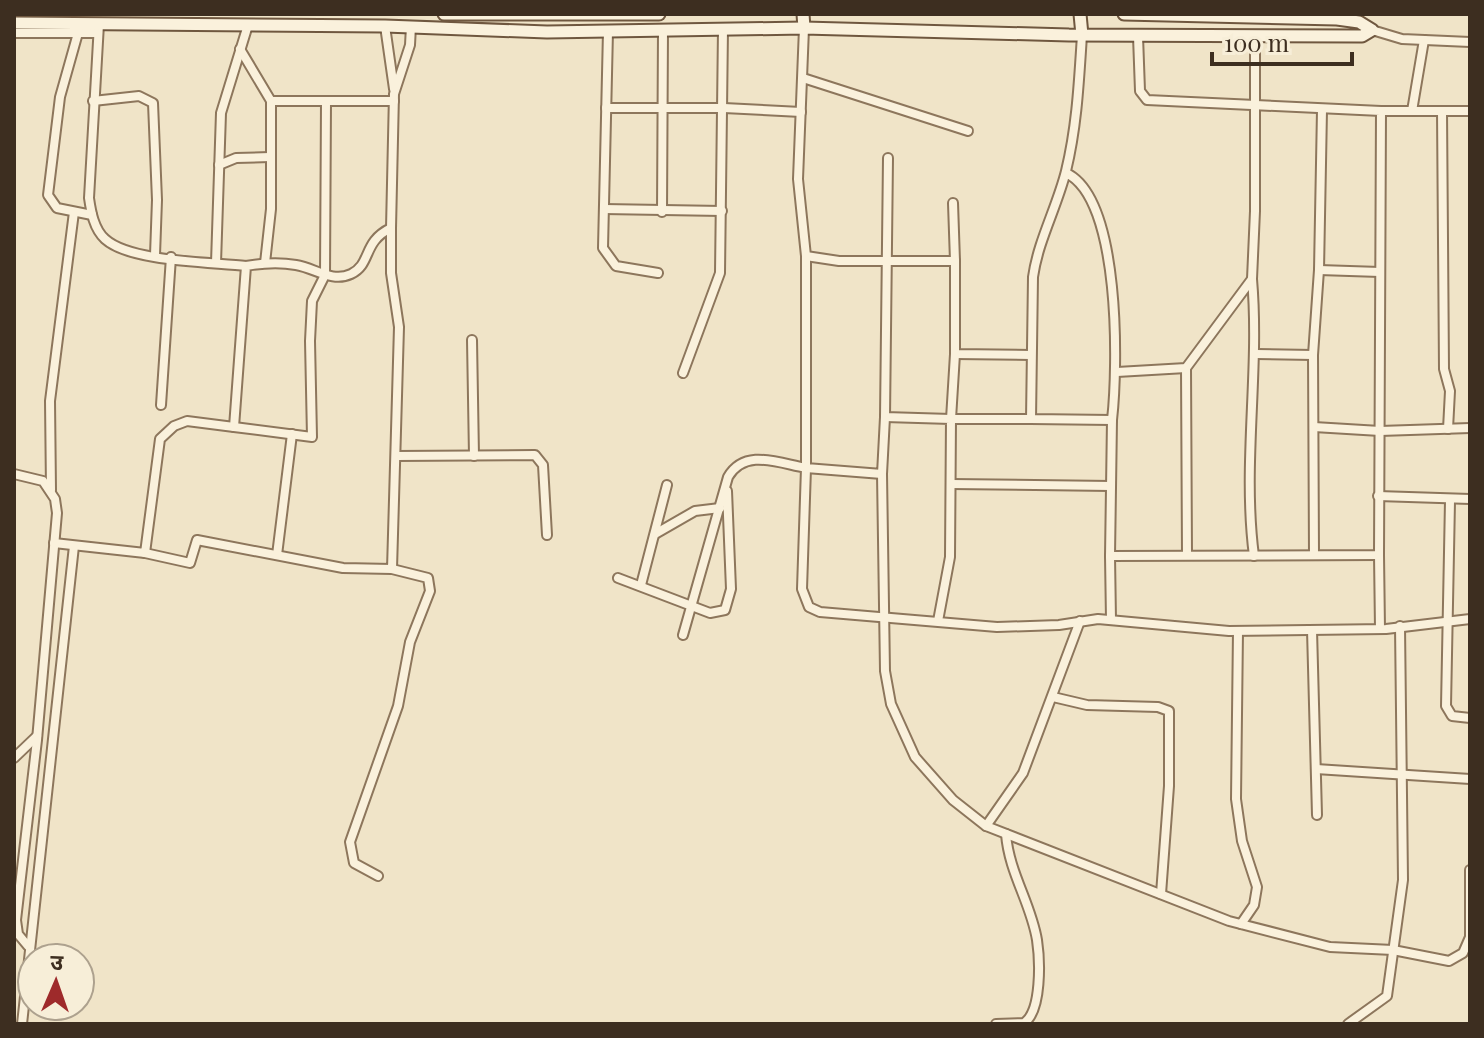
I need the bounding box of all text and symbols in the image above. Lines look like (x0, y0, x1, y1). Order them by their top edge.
scale bar (1212, 16, 1352, 66)
text: 100 m (1224, 26, 1289, 58)
north arrow (16, 942, 96, 1022)
text: उ (50, 946, 65, 976)

